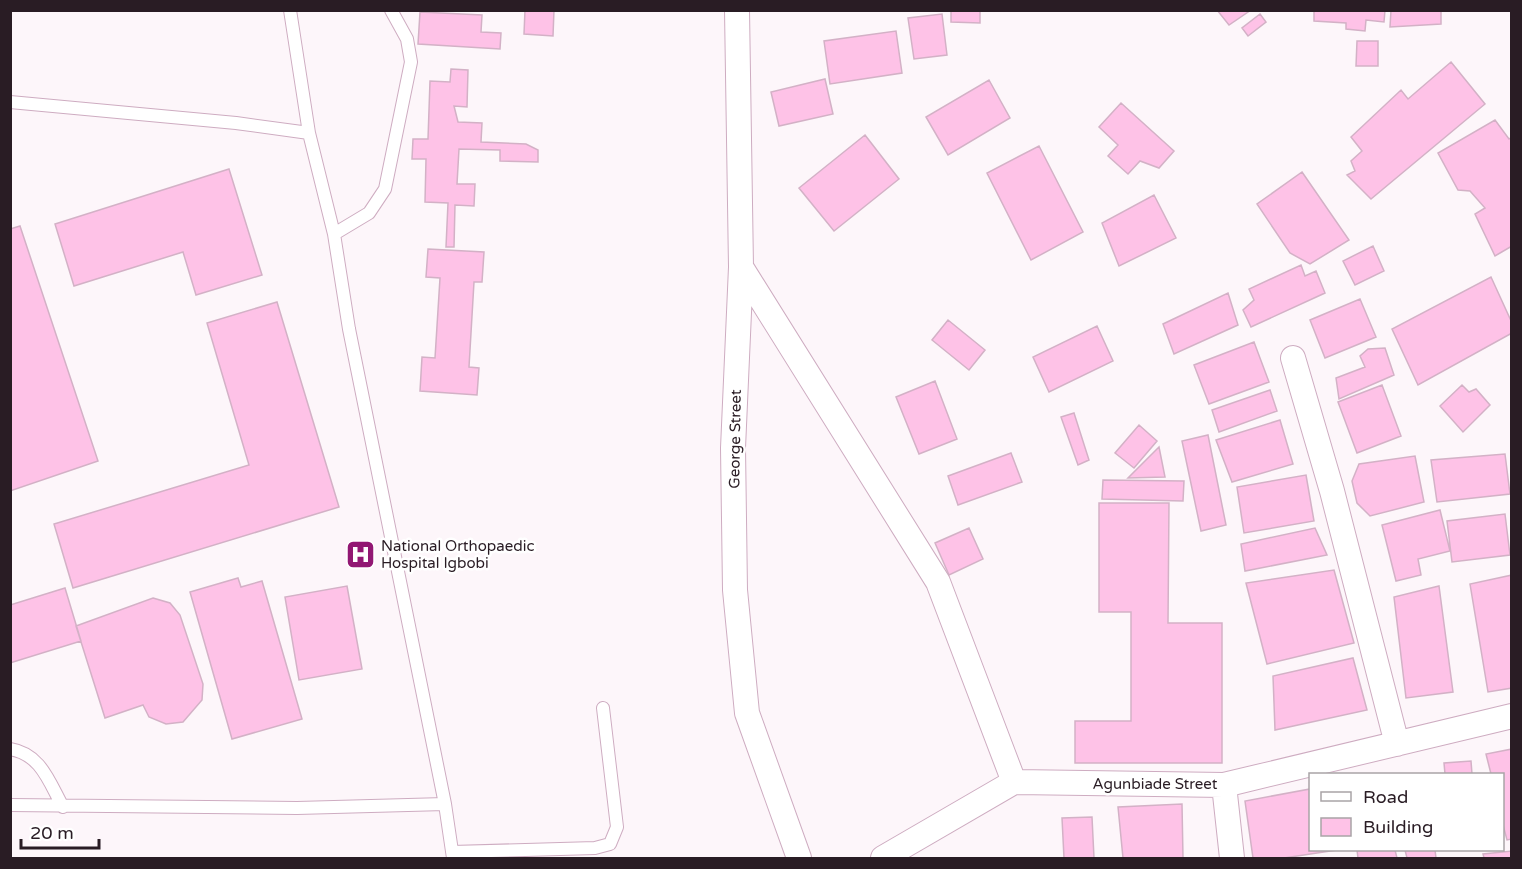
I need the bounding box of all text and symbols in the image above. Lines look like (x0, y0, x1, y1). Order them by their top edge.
street label: George Street (725, 389, 745, 489)
place label: National Orthopaedic Hospital Igbobi (381, 537, 534, 572)
hospital icon: National Orthopaedic Hospital Igbobi (344, 539, 376, 571)
legend (1309, 773, 1504, 851)
street label: Agunbiade Street (1092, 775, 1218, 793)
text: Road (1363, 786, 1408, 808)
scale bar (21, 812, 99, 850)
text: Building (1363, 816, 1433, 838)
text: 20 m (30, 822, 74, 844)

